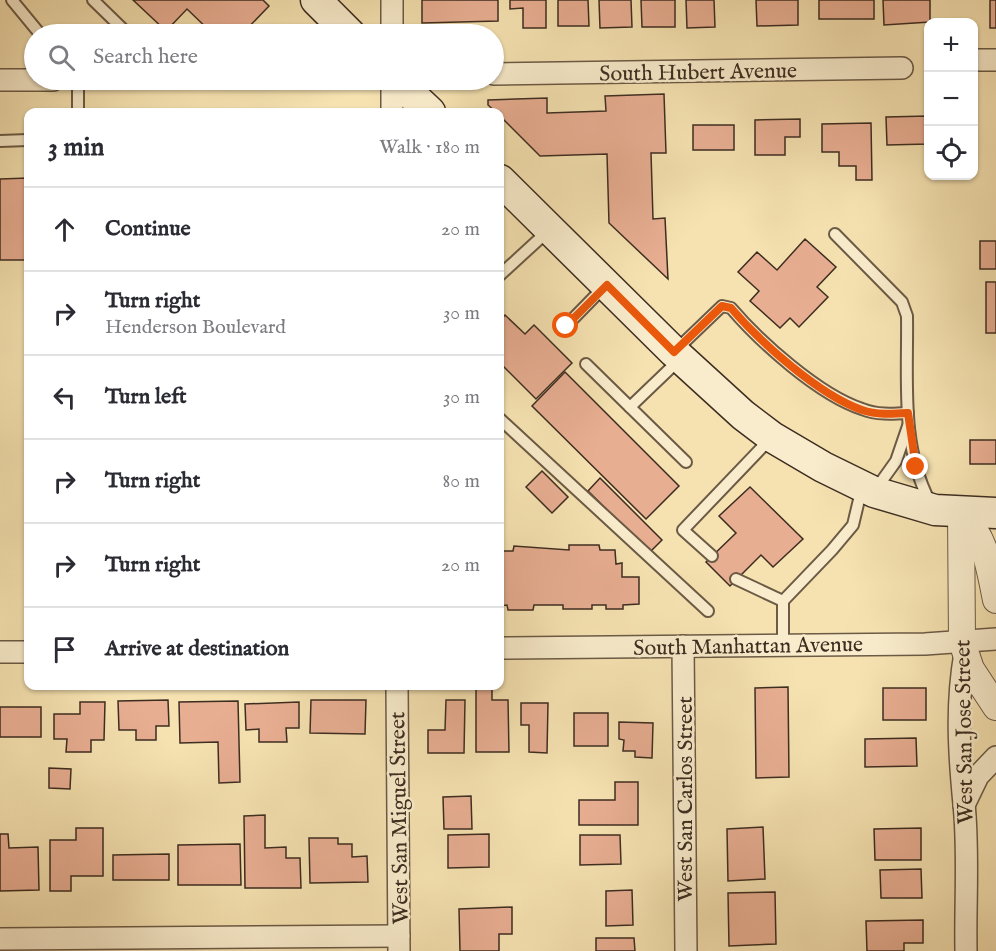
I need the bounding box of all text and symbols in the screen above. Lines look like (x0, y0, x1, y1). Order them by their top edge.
map controls (924, 18, 978, 180)
button: + (924, 18, 978, 72)
search box (24, 24, 504, 90)
icon: search (45, 41, 78, 74)
text: Search here (93, 43, 198, 71)
street label: South Hubert Avenue (599, 57, 797, 89)
button: − (924, 72, 978, 126)
button: locate (924, 126, 978, 180)
text: 3 min (48, 131, 104, 164)
text: Walk · 180 m (379, 135, 480, 160)
icon: ahead (48, 213, 81, 246)
text: Continue (105, 215, 191, 243)
text: 20 m (441, 217, 480, 242)
text: Turn right (105, 287, 200, 315)
icon: right (48, 297, 81, 330)
text: 30 m (443, 301, 480, 326)
route start (552, 312, 578, 338)
text: Henderson Boulevard (105, 315, 286, 340)
icon: left (48, 381, 81, 414)
text: Turn left (105, 383, 187, 411)
text: 30 m (443, 385, 480, 410)
route end (902, 453, 928, 479)
icon: right (48, 465, 81, 498)
text: Turn right (105, 467, 200, 495)
text: 80 m (443, 469, 480, 494)
icon: right (48, 549, 81, 582)
text: Turn right (105, 551, 200, 579)
text: 20 m (441, 553, 480, 578)
street label: South Manhattan Avenue (633, 631, 863, 663)
icon: arrive (48, 633, 81, 666)
text: Arrive at destination (105, 635, 289, 663)
street label: West San Jose Street (949, 639, 981, 825)
street label: West San Carlos Street (672, 696, 700, 902)
street label: West San Miguel Street (384, 711, 416, 925)

